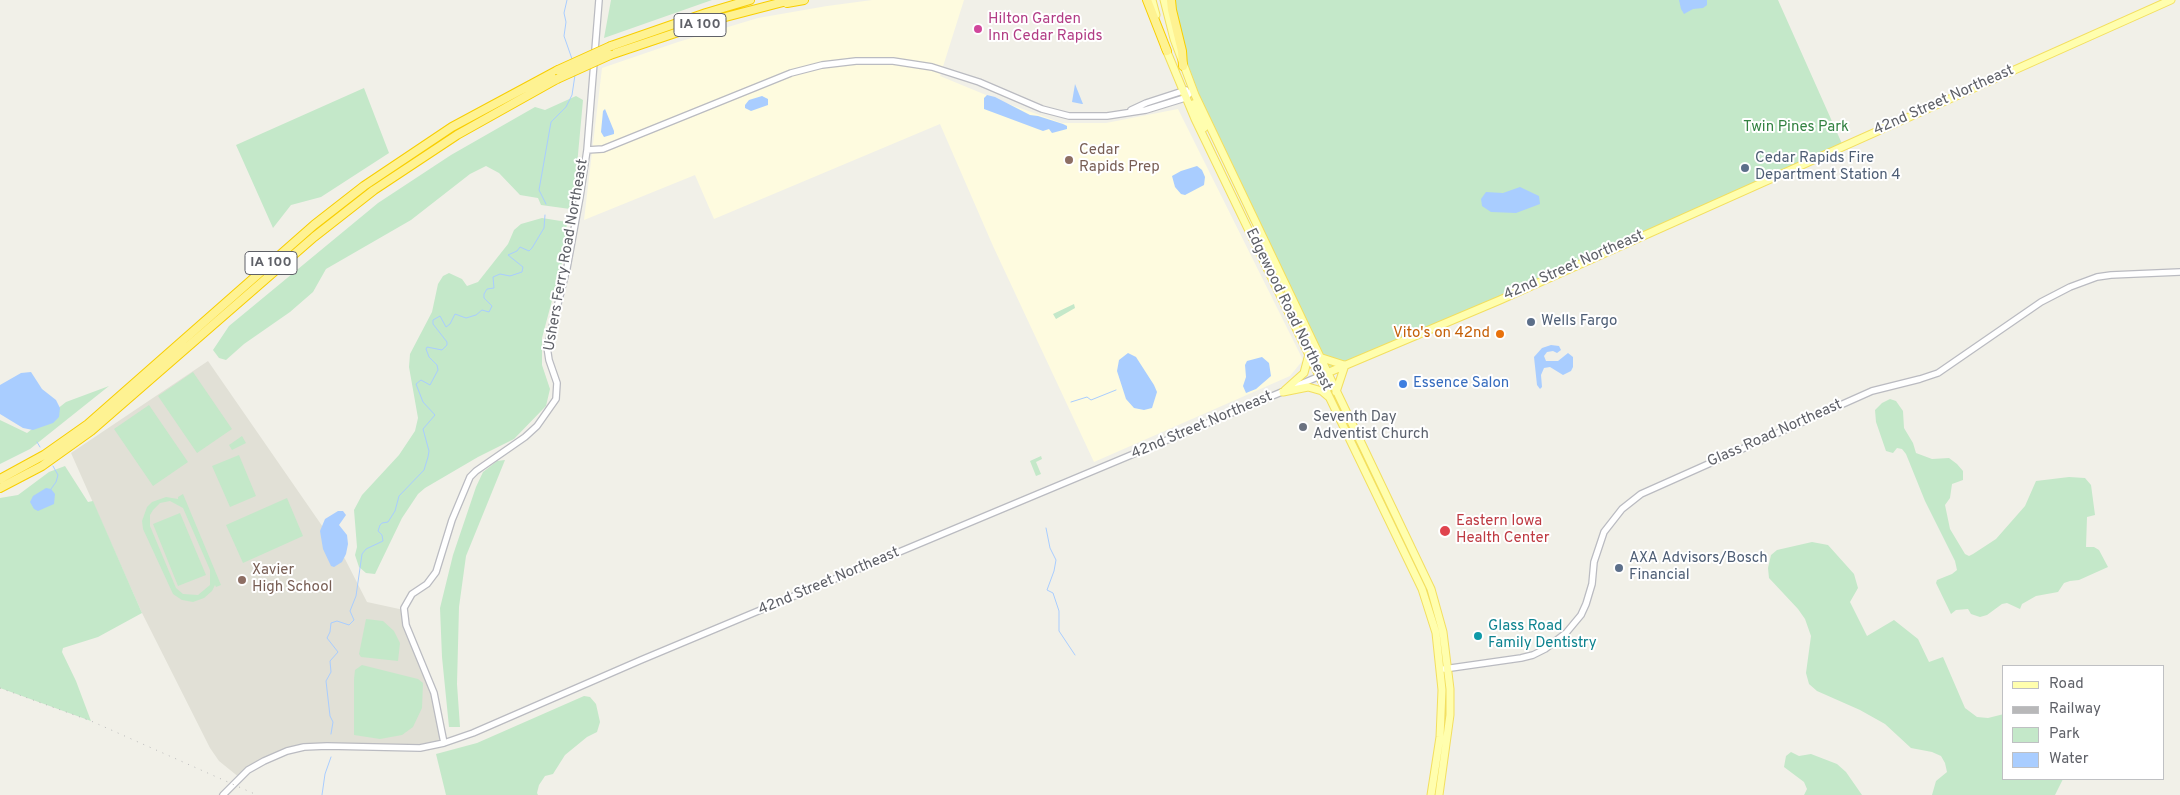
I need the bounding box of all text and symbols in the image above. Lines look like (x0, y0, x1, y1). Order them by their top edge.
place label: Hilton Garden Inn Cedar Rapids (988, 11, 1102, 46)
road number: IA 100 (674, 14, 726, 36)
marker: Hilton Garden Inn Cedar Rapids (972, 23, 984, 35)
street label: 42nd Street Northeast (1871, 62, 2017, 140)
park label: Twin Pines Park (1743, 119, 1849, 137)
place label: Cedar Rapids Prep (1079, 142, 1160, 177)
place label: Cedar Rapids Fire Department Station 4 (1755, 150, 1901, 185)
marker: Cedar Rapids Prep (1063, 154, 1075, 166)
street label: Ushers Ferry Road Northeast (541, 158, 593, 352)
marker: Cedar Rapids Fire Department Station 4 (1739, 162, 1751, 174)
street label: Edgewood Road Northeast (1241, 226, 1335, 394)
street label: 42nd Street Northeast (1501, 227, 1647, 305)
road number: IA 100 (245, 252, 297, 274)
place label: Wells Fargo (1541, 313, 1617, 331)
marker: Wells Fargo (1525, 316, 1537, 328)
place label: Vito's on 42nd (1393, 325, 1490, 343)
marker: Vito's on 42nd (1494, 328, 1506, 340)
place label: Essence Salon (1413, 375, 1509, 393)
marker: Essence Salon (1397, 378, 1409, 390)
street label: 42nd Street Northeast (1129, 388, 1275, 464)
street label: Glass Road Northeast (1705, 396, 1845, 472)
place label: Seventh Day Adventist Church (1313, 409, 1429, 444)
marker: Seventh Day Adventist Church (1297, 421, 1309, 433)
place label: Eastern Iowa Health Center (1456, 513, 1549, 548)
marker: Eastern Iowa Health Center (1438, 524, 1452, 538)
street label: 42nd Street Northeast (756, 544, 902, 620)
place label: AXA Advisors/Bosch Financial (1629, 550, 1768, 585)
place label: Xavier High School (252, 562, 333, 597)
marker: AXA Advisors/Bosch Financial (1613, 562, 1625, 574)
marker: Xavier High School (236, 574, 248, 586)
place label: Glass Road Family Dentistry (1488, 618, 1597, 653)
marker: Glass Road Family Dentistry (1472, 630, 1484, 642)
legend (2002, 665, 2165, 780)
text: Road (2049, 675, 2084, 694)
text: Railway (2049, 700, 2101, 719)
text: Park (2049, 725, 2080, 744)
text: Water (2049, 750, 2088, 769)

